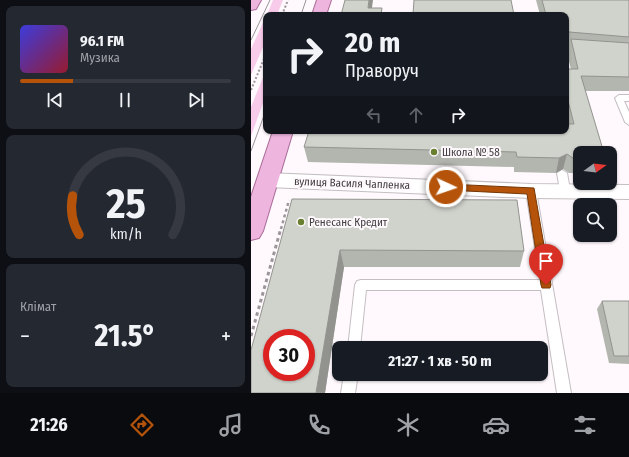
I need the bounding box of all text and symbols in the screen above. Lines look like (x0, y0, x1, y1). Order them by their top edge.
text: 20 m (345, 26, 400, 59)
icon: right (279, 28, 331, 80)
text: 96.1 FM (80, 32, 124, 50)
text: Музика (80, 50, 120, 65)
text: Праворуч (345, 60, 419, 82)
icon: previous (44, 89, 66, 111)
icon: pause (114, 89, 136, 111)
icon: next (185, 89, 207, 111)
icon: left (363, 104, 385, 126)
icon: ahead (405, 104, 427, 126)
icon: right (447, 104, 469, 126)
place label: Школа № 58 (442, 146, 500, 159)
north arrow (573, 146, 617, 190)
map controls (573, 146, 617, 242)
marker: Школа № 58 (429, 147, 439, 157)
position arrow (425, 166, 467, 208)
street label: вулиця Василя Чапленка (294, 175, 410, 192)
text: 25 (105, 178, 145, 228)
button: search (573, 198, 617, 242)
place label: Ренесанс Кредит (309, 216, 388, 229)
marker: Ренесанс Кредит (296, 217, 306, 227)
text: km/h (110, 225, 141, 242)
pin (529, 244, 563, 285)
icon: arrive (535, 250, 557, 272)
text: Клімат (20, 299, 56, 314)
text: 21.5° (95, 318, 156, 354)
text: − (20, 323, 30, 350)
text: + (221, 323, 231, 350)
speed limit sign: 30 (263, 329, 315, 381)
text: 21:27 · 1 хв · 50 m (388, 352, 492, 370)
icon: directions (128, 411, 156, 439)
icon: music (217, 411, 245, 439)
icon: phone (305, 411, 333, 439)
icon: climate (394, 411, 422, 439)
icon: car (482, 411, 510, 439)
icon: filters (571, 411, 599, 439)
text: 21:26 (30, 414, 68, 436)

